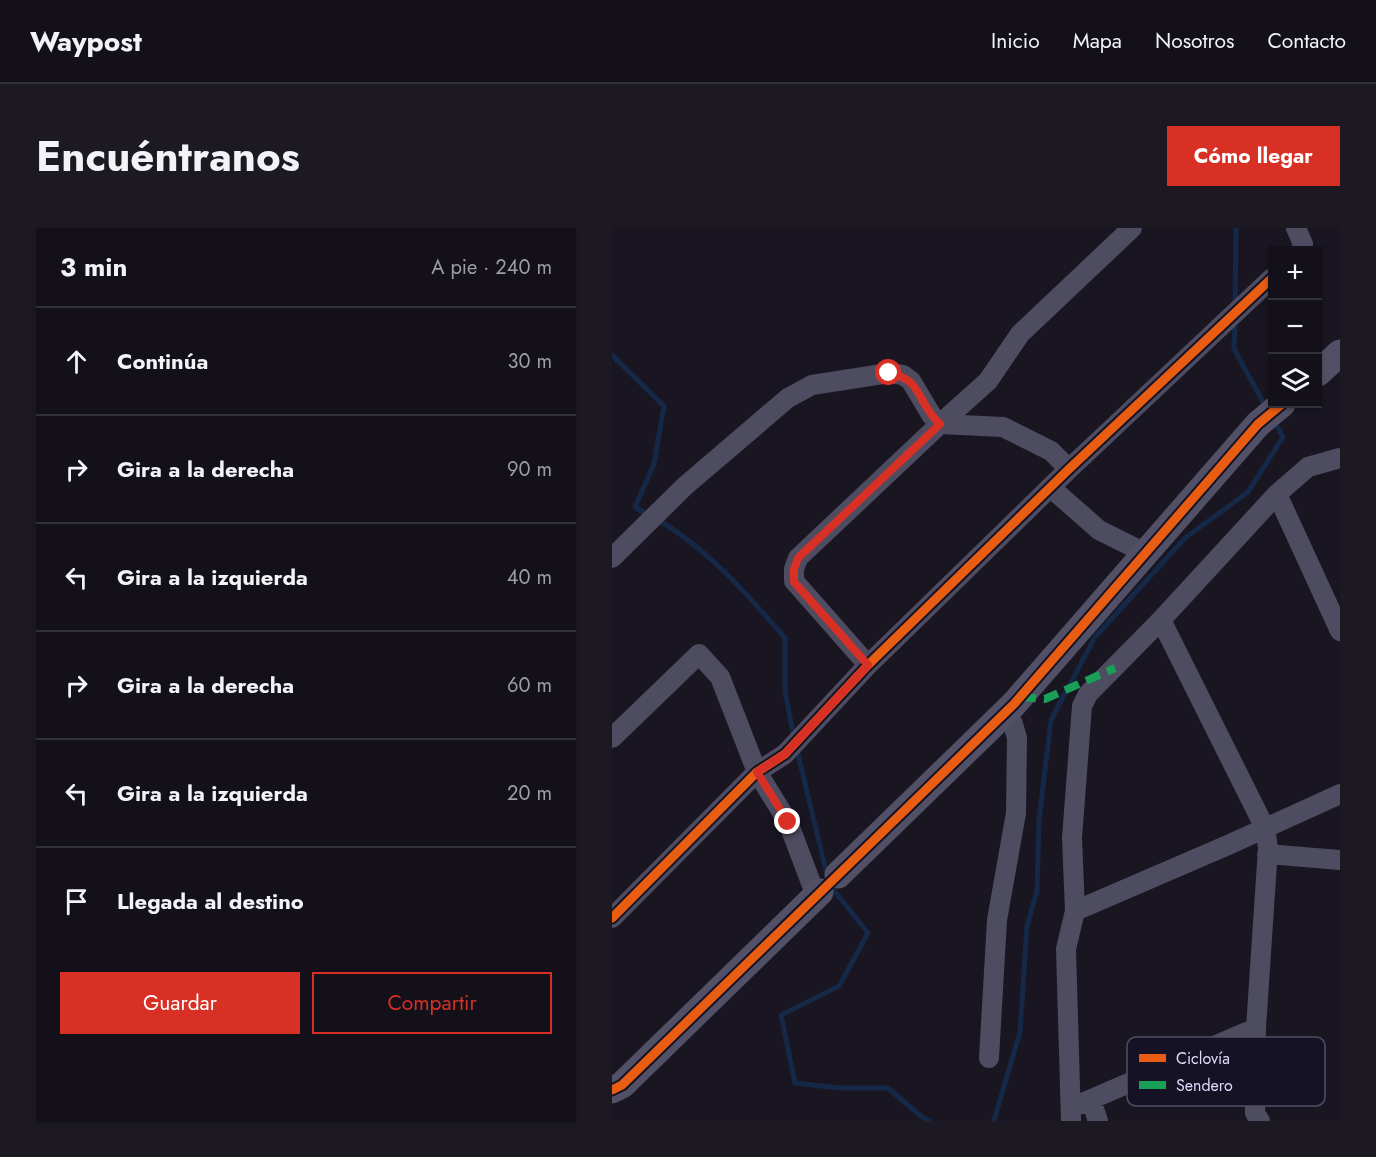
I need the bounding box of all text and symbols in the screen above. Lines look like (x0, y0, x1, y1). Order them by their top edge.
text: Waypost (30, 21, 142, 62)
text: Inicio (991, 26, 1040, 56)
text: Mapa (1073, 26, 1122, 56)
text: Nosotros (1155, 26, 1234, 56)
text: Contacto (1267, 26, 1346, 56)
text: Encuéntranos (36, 126, 300, 187)
button: Cómo llegar (1167, 126, 1340, 186)
map controls (1268, 246, 1322, 408)
button: + (1268, 246, 1322, 300)
text: 3 min (60, 248, 127, 286)
text: A pie · 240 m (431, 253, 552, 282)
button: − (1268, 300, 1322, 354)
icon: ahead (60, 345, 93, 378)
text: Continúa (117, 345, 208, 377)
text: 30 m (507, 347, 552, 376)
button: layers (1268, 354, 1322, 408)
route start (875, 359, 901, 385)
icon: right (60, 453, 93, 486)
text: Gira a la derecha (117, 453, 294, 485)
text: 90 m (507, 455, 552, 484)
icon: left (60, 561, 93, 594)
text: Gira a la izquierda (117, 561, 308, 593)
text: 40 m (507, 563, 552, 592)
icon: right (60, 669, 93, 702)
text: Gira a la derecha (117, 669, 294, 701)
text: 60 m (507, 671, 552, 700)
icon: left (60, 777, 93, 810)
text: Gira a la izquierda (117, 777, 308, 809)
text: 20 m (507, 779, 552, 808)
route end (774, 808, 800, 834)
icon: arrive (60, 885, 93, 918)
text: Llegada al destino (117, 885, 304, 917)
button: Guardar (60, 972, 300, 1034)
button: Compartir (312, 972, 552, 1034)
legend (1127, 1037, 1325, 1106)
text: Ciclovía (1176, 1047, 1230, 1070)
text: Sendero (1176, 1074, 1233, 1097)

